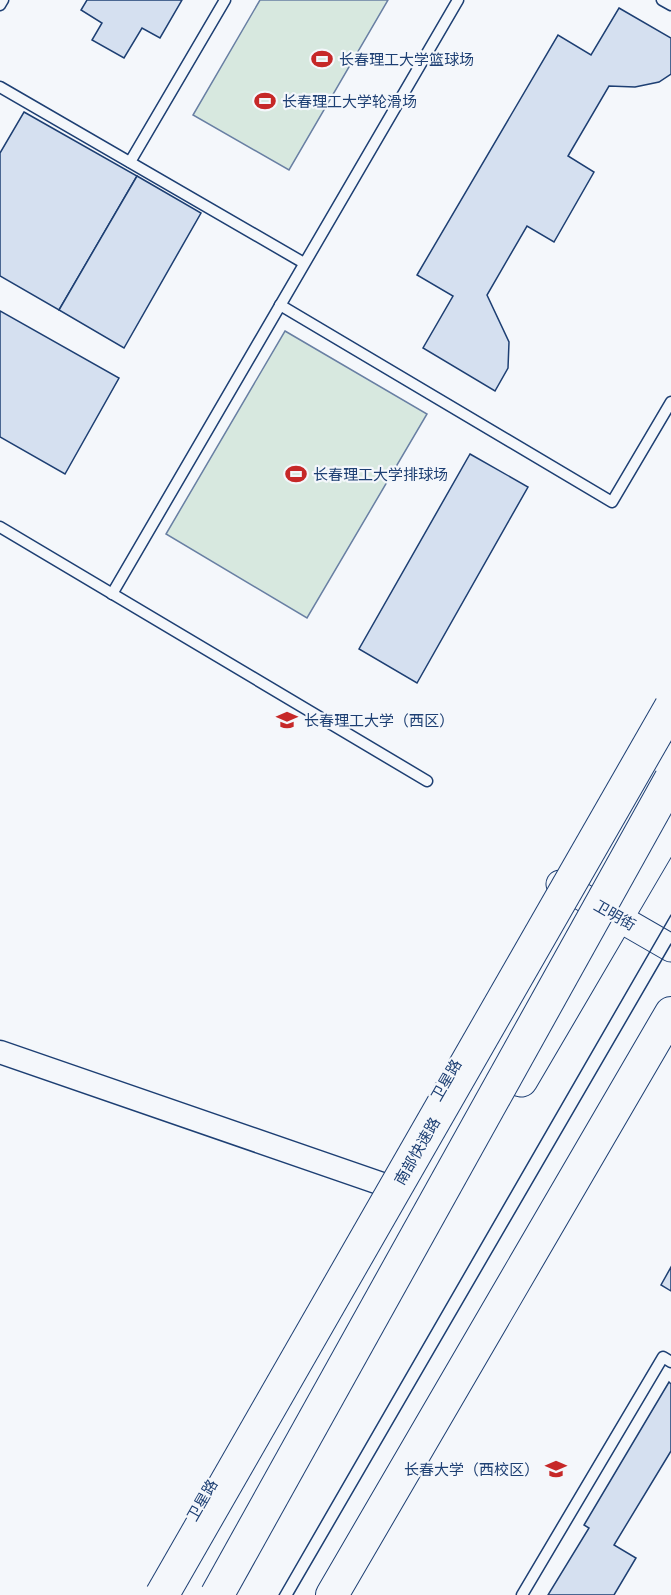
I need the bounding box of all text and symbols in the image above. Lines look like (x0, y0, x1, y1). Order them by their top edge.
sports icon: 长春理工大学篮球场 (310, 47, 334, 71)
place label: 长春理工大学篮球场 (339, 51, 474, 68)
sports icon: 长春理工大学轮滑场 (253, 89, 277, 113)
place label: 长春理工大学轮滑场 (282, 93, 417, 110)
sports icon: 长春理工大学排球场 (284, 462, 308, 486)
place label: 长春理工大学排球场 (313, 466, 448, 483)
school or university icon: 长春理工大学（西区） (275, 708, 299, 732)
place label: 长春理工大学（西区） (304, 712, 454, 729)
street label: 卫明街 (591, 896, 639, 934)
street label: 卫星路 (427, 1056, 465, 1104)
street label: 南部快速路 (391, 1114, 443, 1188)
school or university icon: 长春大学（西校区） (544, 1457, 568, 1481)
place label: 长春大学（西校区） (404, 1461, 539, 1478)
street label: 卫星路 (183, 1476, 221, 1524)

